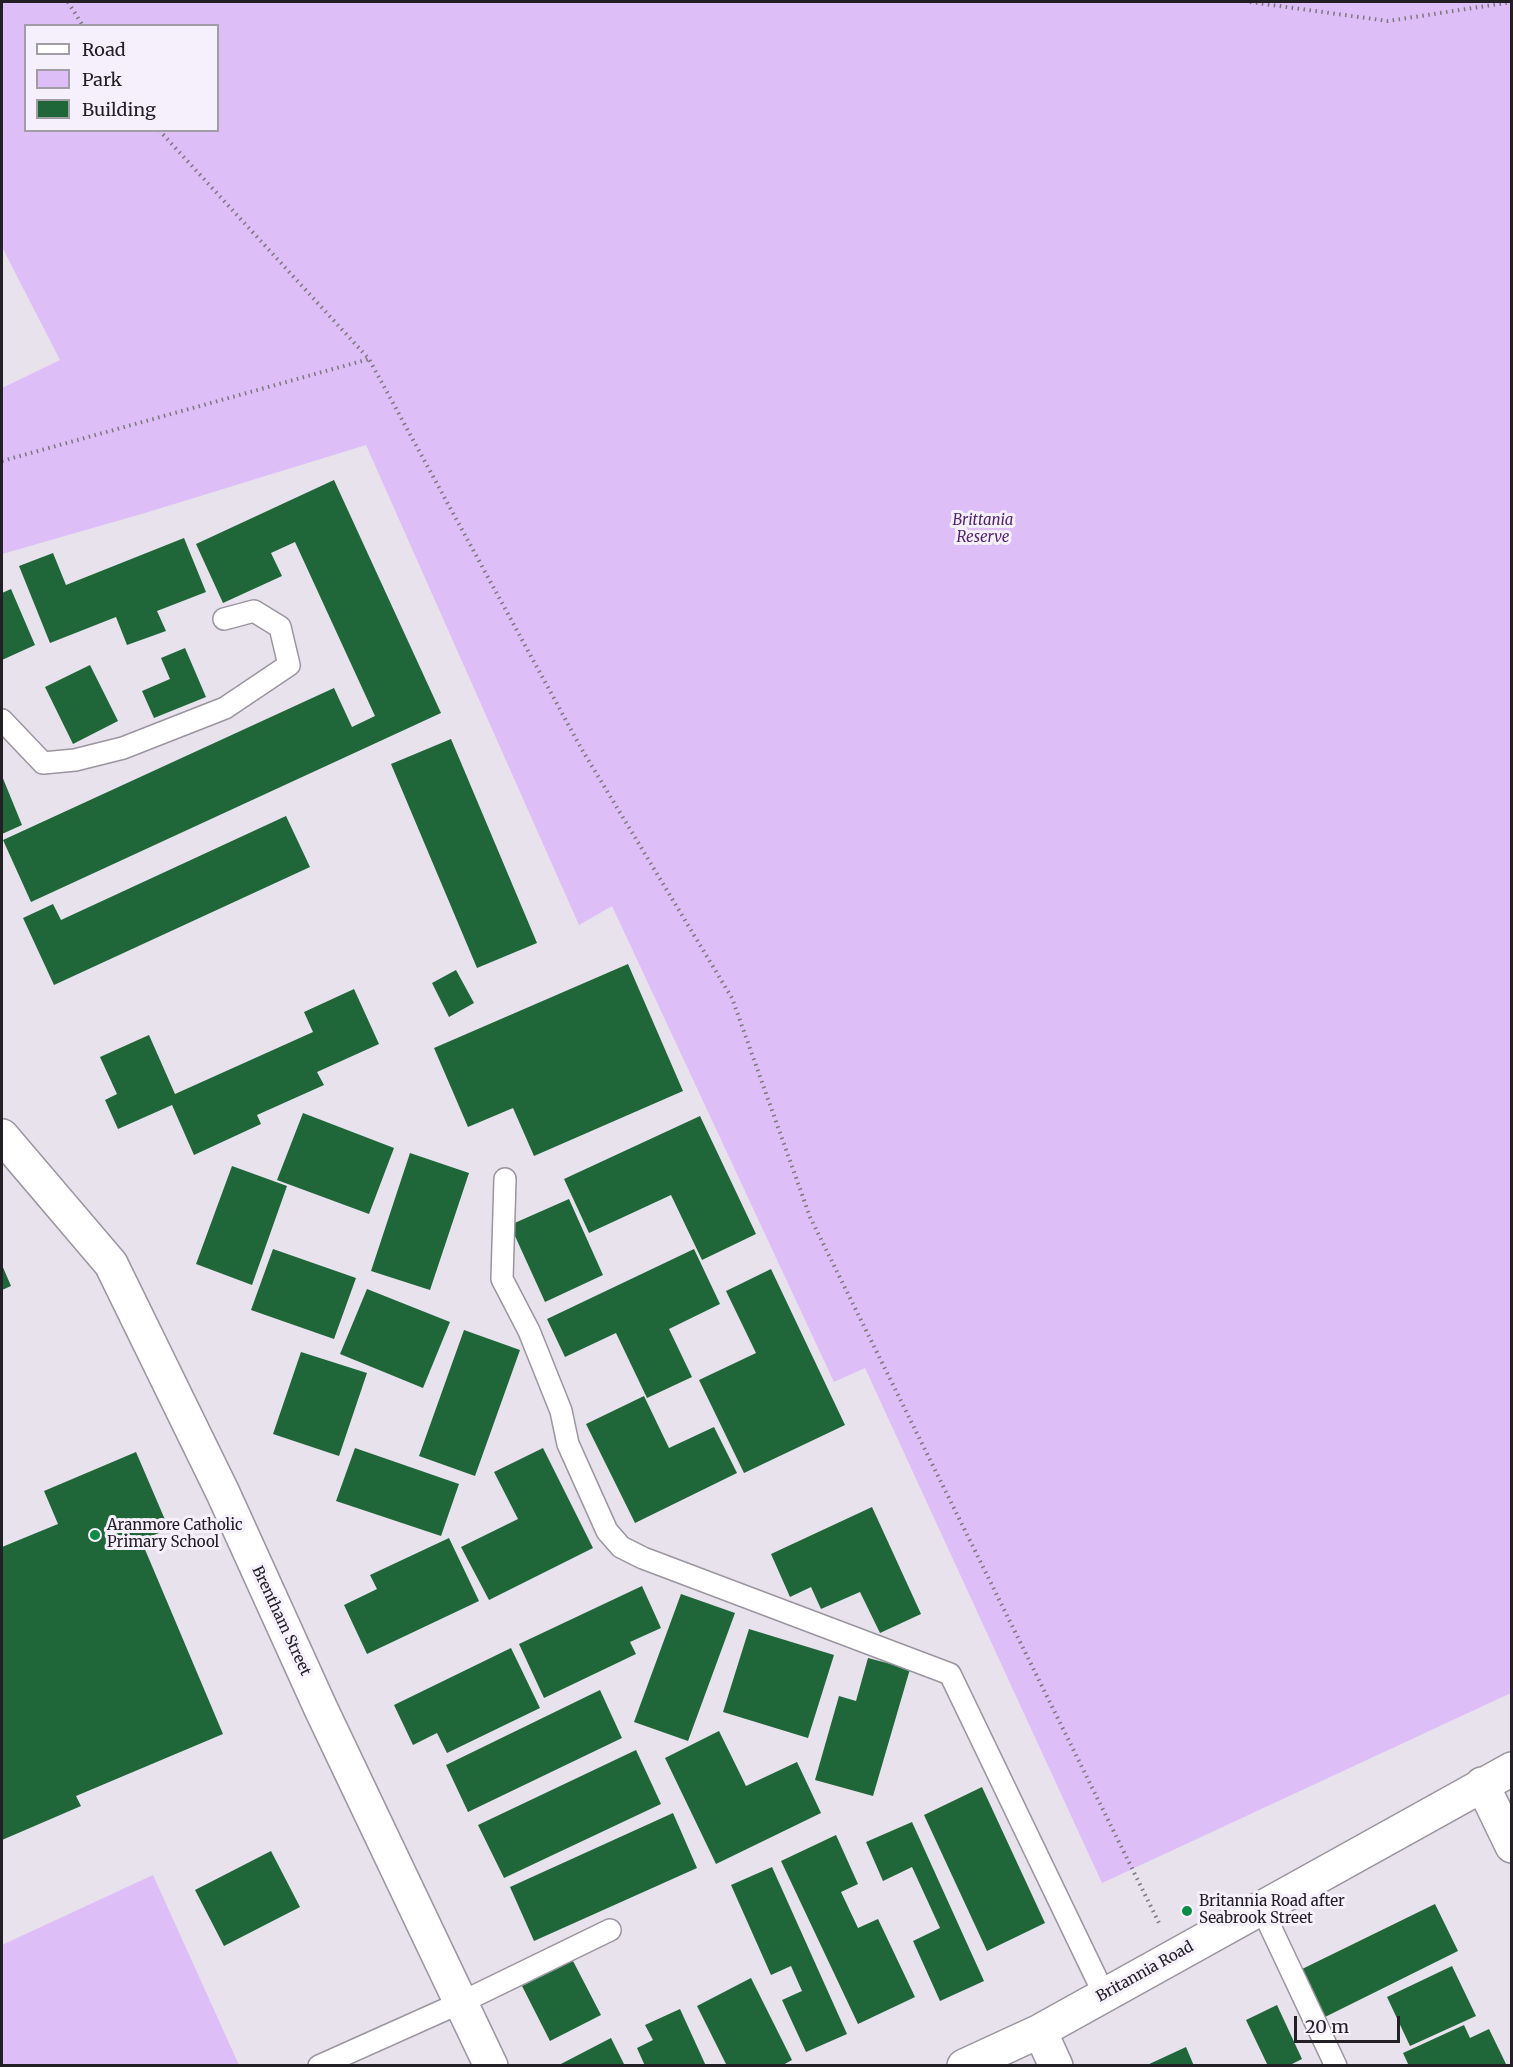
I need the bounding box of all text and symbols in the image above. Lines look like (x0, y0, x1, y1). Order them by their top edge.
legend (24, 24, 219, 132)
text: Road (82, 38, 126, 61)
text: Park (82, 68, 122, 91)
text: Building (82, 98, 156, 121)
park label: Brittania Reserve (953, 512, 1013, 547)
place label: Aranmore Catholic Primary School (107, 1517, 243, 1552)
marker: Aranmore Catholic Primary School (88, 1528, 102, 1542)
street label: Brentham Street (248, 1563, 314, 1679)
place label: Britannia Road after Seabrook Street (1199, 1893, 1345, 1928)
marker: Britannia Road after Seabrook Street (1180, 1904, 1194, 1918)
street label: Britannia Road (1093, 1938, 1197, 2006)
scale bar (1297, 2004, 1404, 2042)
text: 20 m (1305, 2015, 1349, 2038)

